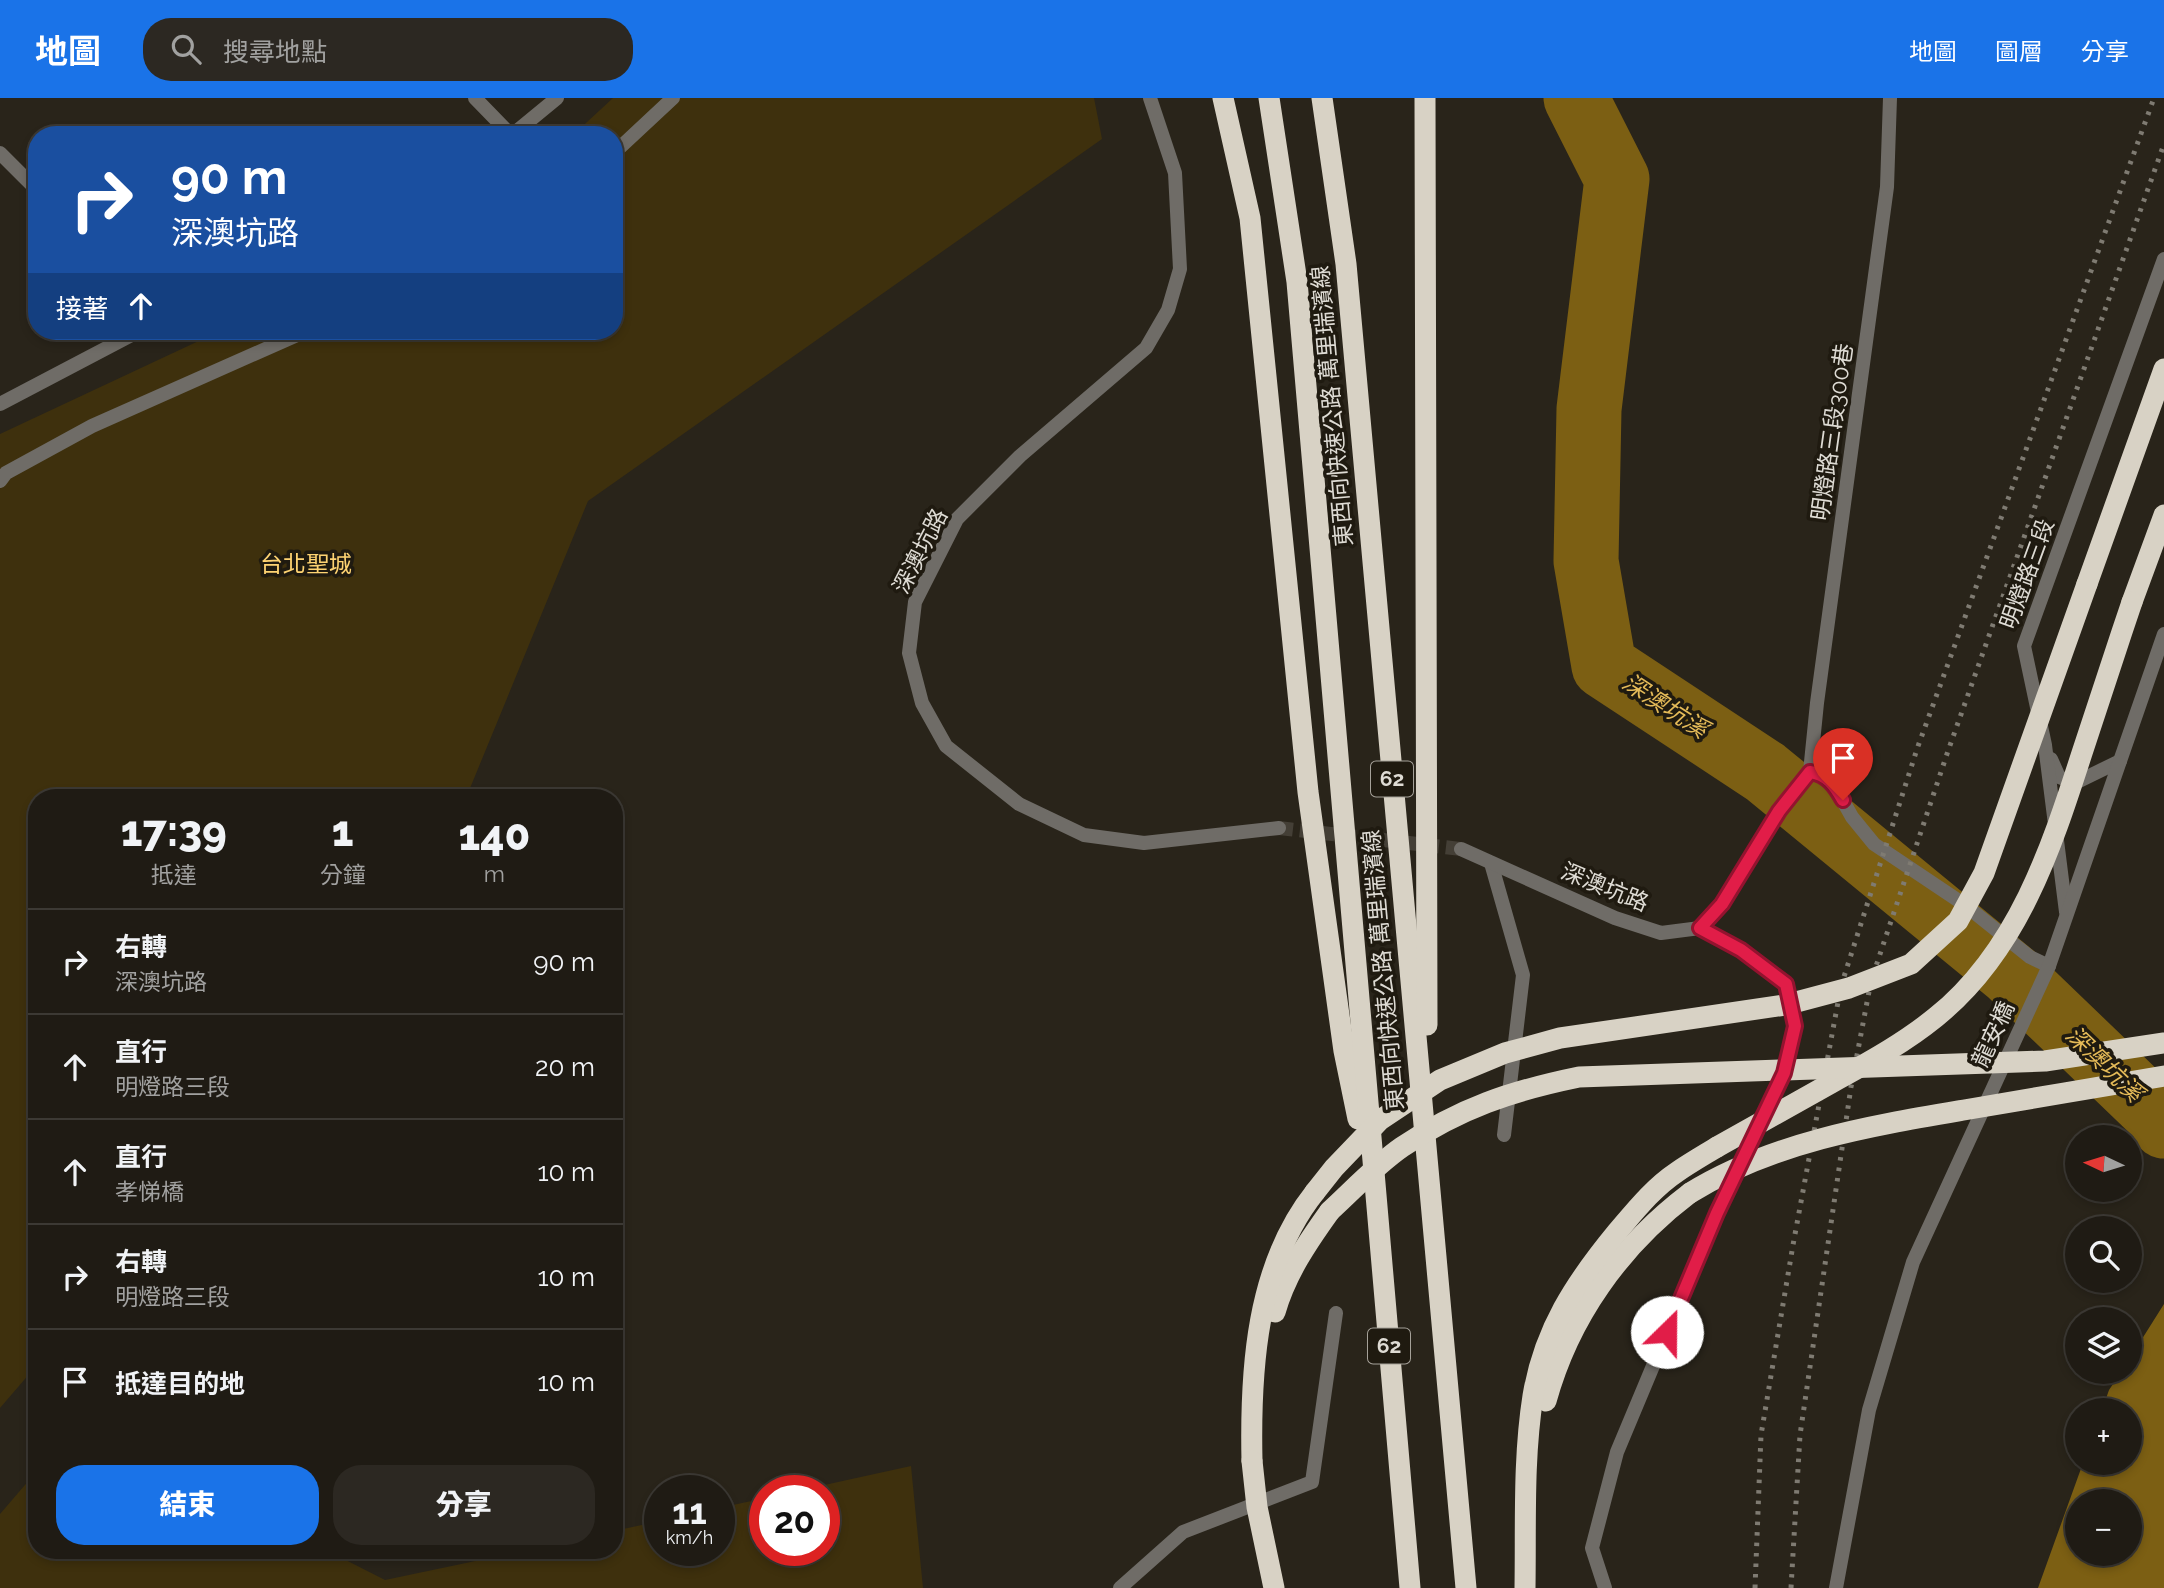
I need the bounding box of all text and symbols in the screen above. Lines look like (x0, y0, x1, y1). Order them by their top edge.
search box (143, 18, 633, 81)
icon: search (167, 30, 205, 68)
text: 地圖 (35, 32, 101, 71)
text: 搜尋地點 (223, 37, 327, 67)
text: 地圖 (1909, 37, 1957, 66)
text: 圖層 (1995, 37, 2043, 66)
text: 分享 (2081, 37, 2129, 66)
text: 90 m (171, 148, 287, 205)
icon: right (56, 154, 147, 245)
text: 深澳坑路 (171, 214, 299, 251)
street label: 東西向快速公路 萬里瑞濱線 (1306, 264, 1357, 548)
icon: ahead (122, 287, 160, 325)
text: 接著 (56, 294, 108, 324)
street label: 明燈路三段300巷 (1806, 342, 1857, 522)
street label: 深澳坑路 (887, 504, 952, 598)
street label: 明燈路三段 (1994, 515, 2059, 632)
park label: 台北聖城 (260, 550, 352, 577)
water label: 深澳坑溪 (1617, 667, 1716, 746)
pin (1813, 728, 1873, 800)
icon: arrive (1824, 739, 1862, 777)
road number: 62 (1371, 762, 1413, 796)
text: 17:39 (121, 807, 227, 856)
text: 1 (332, 807, 354, 856)
text: 140 (458, 811, 530, 860)
street label: 東西向快速公路 萬里瑞濱線 (1357, 828, 1408, 1112)
street label: 深澳坑路 (1557, 857, 1653, 916)
text: m (484, 860, 505, 887)
text: 抵達 (151, 861, 197, 888)
text: 分鐘 (320, 861, 366, 888)
text: 右轉 (115, 932, 167, 962)
icon: right (56, 943, 94, 981)
text: 90 m (533, 947, 595, 977)
text: 深澳坑路 (115, 968, 207, 995)
street label: 龍安橋 (1966, 997, 2019, 1071)
water label: 深澳坑溪 (2060, 1020, 2151, 1109)
text: 直行 (115, 1037, 167, 1067)
icon: ahead (56, 1048, 94, 1086)
text: 20 m (535, 1052, 595, 1082)
text: 明燈路三段 (115, 1073, 230, 1100)
north arrow (2065, 1125, 2142, 1202)
map controls (2065, 1125, 2142, 1566)
text: 直行 (115, 1142, 167, 1172)
icon: ahead (56, 1153, 94, 1191)
text: 10 m (537, 1157, 595, 1187)
text: 孝悌橋 (115, 1178, 184, 1205)
button: search (2065, 1216, 2142, 1293)
text: 右轉 (115, 1247, 167, 1277)
icon: right (56, 1258, 94, 1296)
text: 10 m (537, 1262, 595, 1292)
text: 明燈路三段 (115, 1283, 230, 1310)
position arrow (1630, 1295, 1704, 1369)
button: layers (2065, 1307, 2142, 1384)
road number: 62 (1368, 1328, 1410, 1364)
icon: arrive (56, 1363, 94, 1401)
text: 10 m (537, 1367, 595, 1397)
text: 抵達目的地 (115, 1369, 245, 1399)
button: + (2065, 1398, 2142, 1475)
button: 結束 (56, 1465, 319, 1545)
button: 分享 (333, 1465, 595, 1545)
speed limit sign: 20 (749, 1475, 840, 1566)
button: − (2065, 1489, 2142, 1566)
text: 11 (672, 1491, 707, 1532)
text: km/h (666, 1527, 713, 1548)

